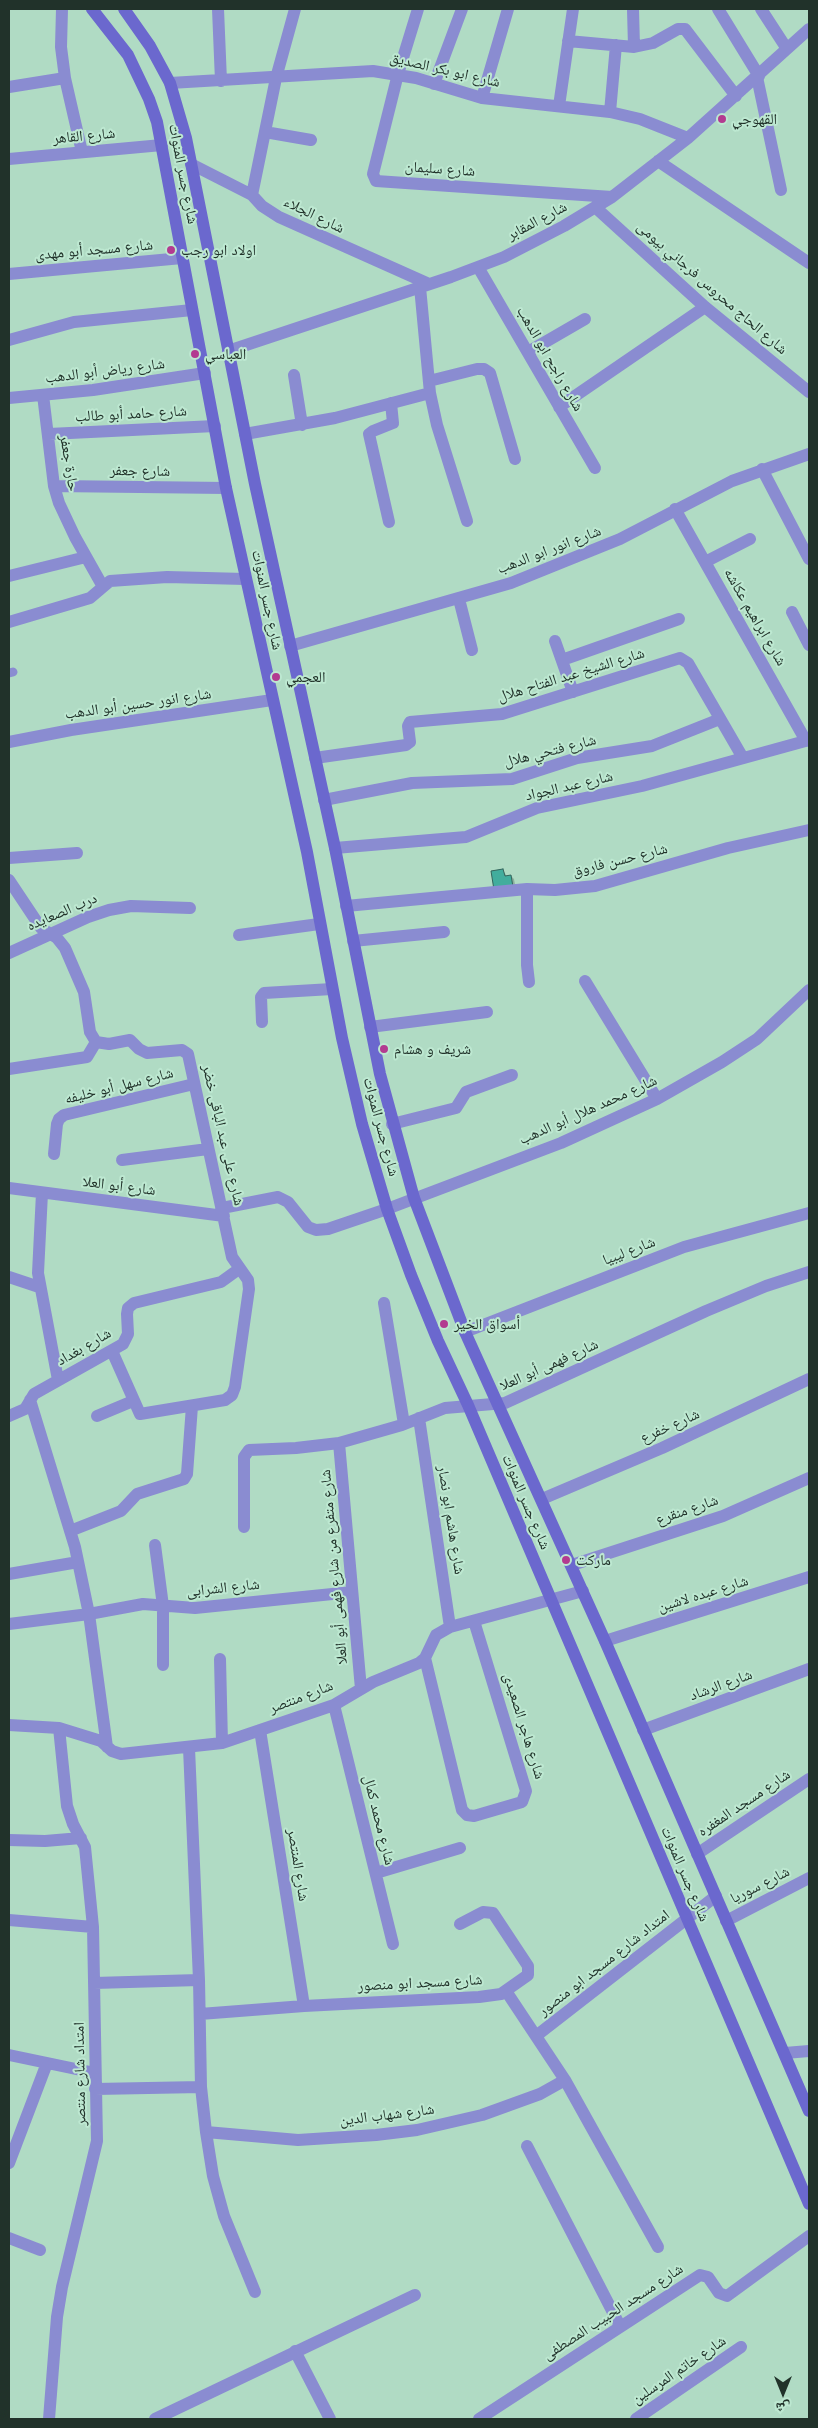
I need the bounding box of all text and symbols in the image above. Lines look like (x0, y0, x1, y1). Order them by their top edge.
street label: شارع ابو بكر الصديق (388, 49, 502, 91)
place label: القهوجي (732, 110, 777, 128)
marker: القهوجي (716, 113, 728, 125)
street label: شارع جسر المنوات (164, 122, 202, 226)
street label: شارع القاهر (52, 124, 116, 148)
street label: شارع سليمان (404, 158, 476, 180)
street label: شارع الجلاء (281, 193, 347, 237)
street label: شارع المقابر (504, 198, 570, 244)
street label: شارع الحاج محروس فرجاني بيومى (633, 218, 791, 358)
street label: شارع مسجد أبو مهدى (34, 236, 154, 264)
place label: اولاد ابو رجب (181, 241, 256, 259)
marker: اولاد ابو رجب (165, 244, 177, 256)
street label: شارع راجح ابو الدهب (513, 303, 587, 415)
place label: العباسي (205, 345, 246, 363)
marker: العباسي (189, 348, 201, 360)
street label: شارع رياض أبو الدهب (44, 355, 166, 387)
street label: شارع حامد أبو طالب (75, 402, 187, 426)
street label: حارة جعفر (56, 433, 82, 493)
street label: شارع جعفر (110, 461, 170, 481)
street label: شارع انور ابو الدهب (495, 522, 603, 578)
street label: شارع جسر المنوات (248, 548, 286, 652)
street label: شارع ابراهيم عكاشه (720, 565, 790, 669)
street label: شارع الشيخ عبد الفتاح هلال (495, 644, 647, 706)
place label: العجمي (286, 668, 325, 686)
marker: العجمي (270, 671, 282, 683)
street label: شارع انور حسين أبو الدهب (64, 685, 212, 723)
street label: شارع فتحي هلال (502, 731, 598, 771)
street label: شارع عبد الجواد (523, 767, 615, 805)
street label: شارع حسن فاروق (570, 839, 670, 881)
street label: درب الصعايده (24, 889, 100, 935)
place label: شريف و هشام (394, 1040, 471, 1058)
marker: شريف و هشام (378, 1043, 390, 1055)
street label: شارع على عبد الباقى خضر (198, 1063, 248, 1207)
street label: شارع سهل أبو خليفه (63, 1064, 175, 1108)
street label: شارع محمد هلال أبو الدهب (516, 1071, 660, 1149)
street label: شارع جسر المنوات (359, 1076, 403, 1178)
street label: شارع أبو العلا (81, 1173, 157, 1199)
street label: شارع ليبيا (600, 1233, 658, 1269)
place label: أسواق الخير (454, 1315, 520, 1333)
marker: أسواق الخير (438, 1318, 450, 1330)
street label: شارع بغداد (54, 1324, 114, 1370)
street label: شارع فهمى أبو العلا (497, 1335, 601, 1395)
street label: شارع خفرع (638, 1405, 702, 1447)
street label: شارع جسر المنوات (498, 1452, 554, 1552)
street label: شارع هاشم ابو نصار (433, 1464, 469, 1576)
street label: شارع متفرع من شارع فهمى أبو العلا (317, 1469, 351, 1665)
street label: شارع منقرع (653, 1491, 721, 1529)
place label: ماركت (576, 1551, 611, 1569)
marker: ماركت (560, 1554, 572, 1566)
street label: شارع عبده لاشين (656, 1572, 750, 1616)
street label: شارع الشرابى (186, 1575, 260, 1601)
street label: شارع الرشاد (687, 1665, 755, 1705)
street label: شارع هاجر الصعيدى (499, 1671, 549, 1781)
street label: شارع منتصر (267, 1677, 335, 1717)
street label: شارع مسجد المغفره (694, 1765, 794, 1841)
street label: شارع محمد كمال (359, 1773, 399, 1867)
street label: شارع جسر المنوات (657, 1824, 713, 1924)
street label: شارع المنتصر (283, 1828, 313, 1902)
street label: شارع سوريا (727, 1862, 793, 1908)
street label: امتداد شارع مسجد ابو منصور (535, 1906, 673, 2020)
street label: شارع مسجد ابو منصور (357, 1971, 483, 1995)
street label: امتداد شارع منتصر (70, 2022, 90, 2126)
street label: شارع شهاب الدين (339, 2100, 435, 2130)
street label: شارع مسجد الحبيب المصطفى (539, 2260, 687, 2364)
street label: شارع خاتم المرسلين (628, 2332, 730, 2408)
north arrow (758, 2368, 808, 2418)
text: ش (776, 2399, 790, 2417)

